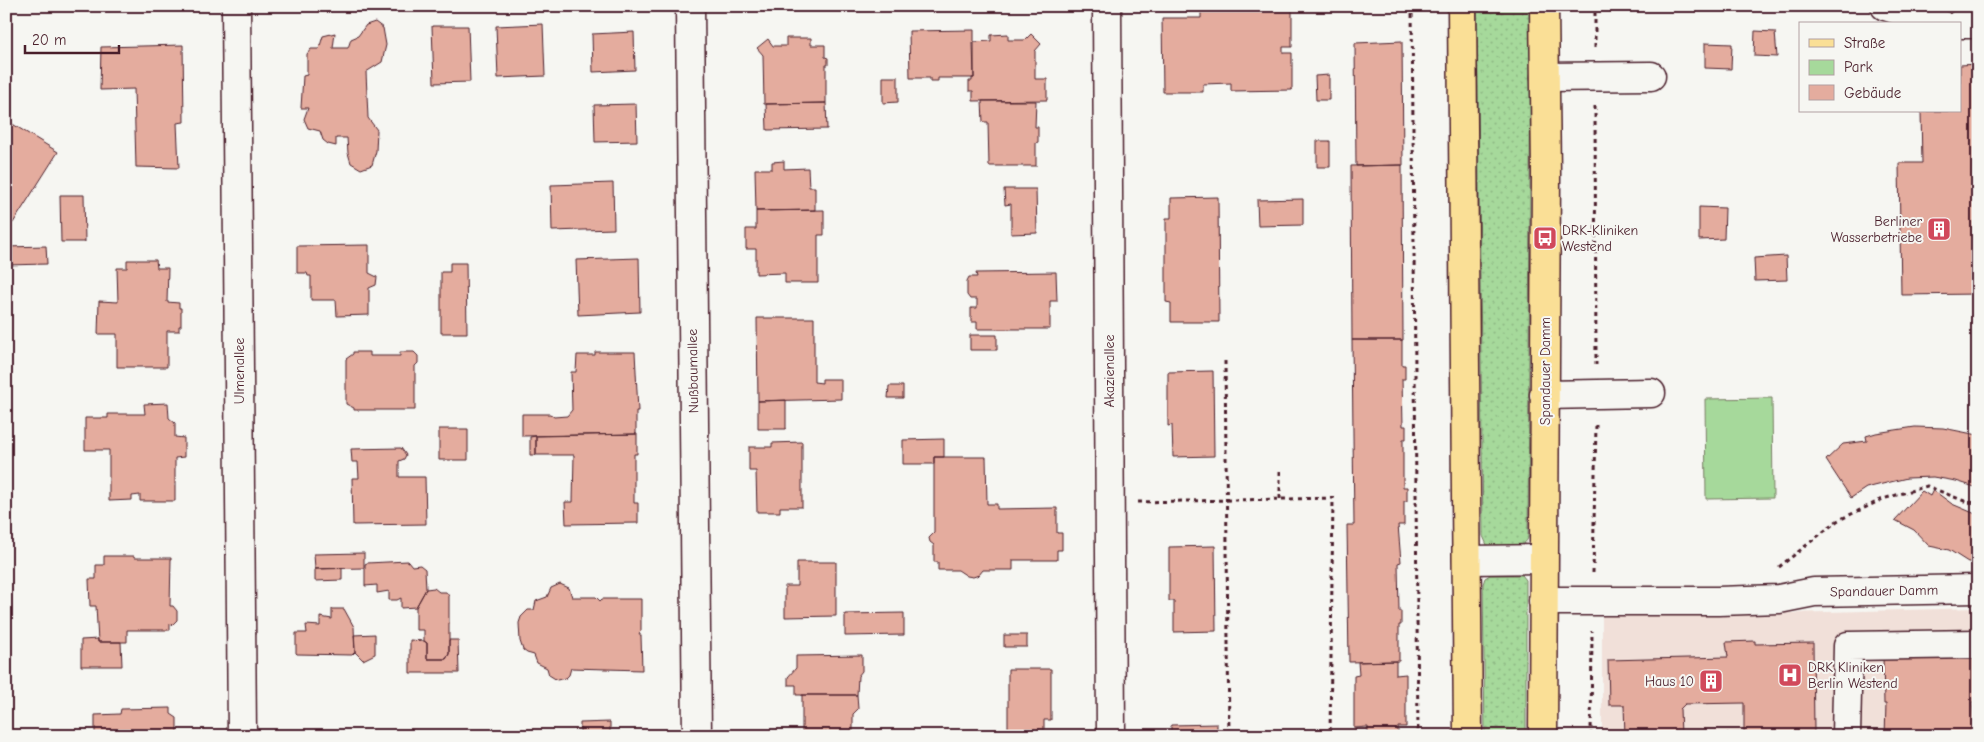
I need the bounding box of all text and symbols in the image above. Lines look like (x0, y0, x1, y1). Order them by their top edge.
scale bar (25, 22, 119, 54)
legend (1799, 22, 1962, 112)
text: 20 m (32, 31, 66, 49)
text: Straße (1844, 34, 1886, 52)
text: Park (1844, 58, 1873, 76)
text: Gebäude (1844, 84, 1902, 102)
place label: Berliner Wasserbetriebe (1831, 213, 1922, 246)
building icon: Berliner Wasserbetriebe (1926, 216, 1952, 242)
place label: DRK-Kliniken Westend (1562, 222, 1638, 255)
bus stop icon: DRK-Kliniken Westend (1532, 225, 1558, 251)
street label: Spandauer Damm (1537, 317, 1554, 425)
street label: Nußbaumallee (684, 329, 702, 413)
street label: Akazienallee (1101, 334, 1118, 408)
street label: Ulmenallee (231, 338, 248, 404)
street label: Spandauer Damm (1830, 582, 1938, 600)
place label: DRK Kliniken Berlin Westend (1808, 659, 1898, 692)
hospital icon: DRK Kliniken Berlin Westend (1777, 662, 1803, 688)
building icon: Haus 10 (1698, 668, 1724, 694)
place label: Haus 10 (1645, 673, 1694, 690)

